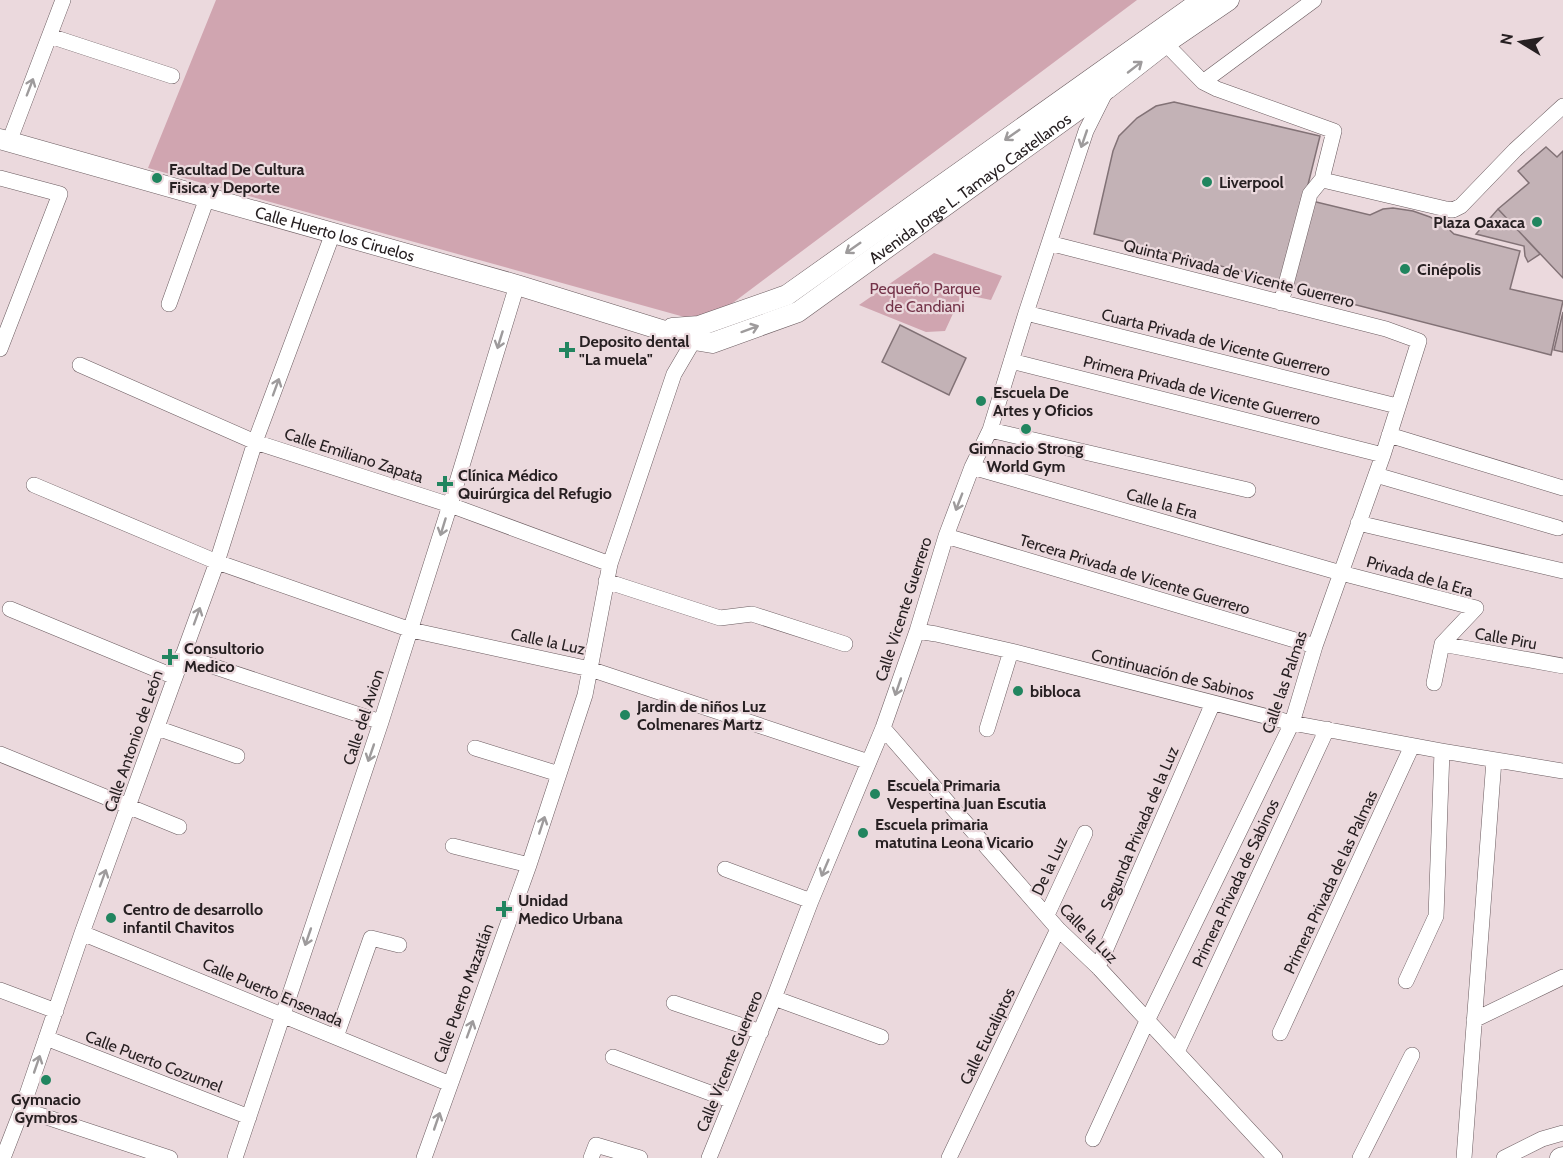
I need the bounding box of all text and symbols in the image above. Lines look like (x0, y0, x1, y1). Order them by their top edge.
north arrow (1491, 12, 1551, 72)
text: N (1496, 32, 1517, 47)
one-way arrow (1127, 60, 1143, 73)
one-way arrow (25, 78, 36, 97)
street label: Avenida Jorge L. Tamayo Castellanos (865, 109, 1075, 268)
one-way arrow (1004, 129, 1020, 141)
one-way arrow (1077, 129, 1088, 148)
place label: Facultad De Cultura Fisica y Deporte (169, 160, 305, 197)
marker: Facultad De Cultura Fisica y Deporte (150, 171, 164, 185)
place label: Liverpool (1219, 173, 1284, 192)
marker: Liverpool (1200, 175, 1214, 189)
street label: Calle Huerto los Ciruelos (253, 203, 417, 266)
place label: Plaza Oaxaca (1433, 213, 1525, 232)
marker: Plaza Oaxaca (1530, 215, 1544, 229)
street label: Quinta Privada de Vicente Guerrero (1121, 236, 1357, 311)
one-way arrow (845, 242, 862, 254)
place label: Cinépolis (1417, 260, 1481, 279)
marker: Cinépolis (1398, 262, 1412, 276)
park label: Pequeño Parque de Candiani (870, 279, 980, 316)
street label: Cuarta Privada de Vicente Guerrero (1099, 305, 1333, 380)
one-way arrow (740, 323, 759, 334)
one-way arrow (494, 331, 505, 350)
place label: Deposito dental "La muela" (579, 332, 690, 369)
marker: Deposito dental "La muela" (560, 343, 574, 357)
street label: Primera Privada de Vicente Guerrero (1081, 352, 1323, 429)
one-way arrow (271, 378, 282, 397)
place label: Escuela De Artes y Oficios (993, 383, 1093, 420)
marker: Escuela De Artes y Oficios (974, 394, 988, 408)
marker: Gimnacio Strong World Gym (1019, 422, 1033, 436)
street label: Calle Emiliano Zapata (282, 424, 426, 487)
place label: Gimnacio Strong World Gym (969, 439, 1083, 476)
place label: Clínica Médico Quirúrgica del Refugio (458, 466, 612, 503)
marker: Clínica Médico Quirúrgica del Refugio (436, 475, 454, 493)
street label: Calle la Era (1124, 484, 1200, 523)
one-way arrow (953, 492, 964, 510)
one-way arrow (437, 517, 448, 536)
street label: Tercera Privada de Vicente Guerrero (1017, 530, 1252, 619)
street label: Calle Vicente Guerrero (871, 534, 936, 684)
street label: Privada de la Era (1364, 552, 1476, 601)
one-way arrow (192, 607, 203, 625)
street label: Calle la Luz (509, 624, 587, 659)
street label: Calle Piru (1473, 624, 1538, 653)
street label: Calle las Palmas (1258, 628, 1311, 736)
place label: Consultorio Medico (184, 639, 264, 676)
street label: Continuación de Sabinos (1089, 645, 1257, 704)
marker: Consultorio Medico (161, 648, 179, 666)
street label: Calle del Avion (339, 667, 388, 767)
street label: Calle Antonio de León (100, 668, 167, 815)
one-way arrow (891, 677, 902, 696)
place label: bibloca (1030, 682, 1081, 701)
marker: bibloca (1011, 684, 1025, 698)
place label: Jardin de niños Luz Colmenares Martz (636, 697, 767, 734)
marker: Jardin de niños Luz Colmenares Martz (618, 708, 632, 722)
one-way arrow (364, 743, 375, 762)
street label: Segunda Privada de la Luz (1096, 743, 1183, 913)
place label: Escuela Primaria Vespertina Juan Escutia (887, 776, 1046, 813)
marker: Escuela Primaria Vespertina Juan Escutia (868, 787, 882, 801)
street label: Primera Privada de las Palmas (1280, 787, 1382, 977)
street label: Primera Privada de Sabinos (1188, 796, 1283, 970)
place label: Escuela primaria matutina Leona Vicario (875, 815, 1034, 852)
one-way arrow (537, 816, 548, 835)
marker: Escuela primaria matutina Leona Vicario (856, 826, 870, 840)
street label: De la Luz (1028, 834, 1071, 898)
one-way arrow (819, 858, 830, 876)
one-way arrow (98, 869, 109, 888)
place label: Unidad Medico Urbana (518, 891, 623, 928)
place label: Centro de desarrollo infantil Chavitos (123, 900, 263, 937)
marker: Unidad Medico Urbana (495, 900, 513, 918)
street label: Calle la Luz (1056, 900, 1122, 967)
marker: Centro de desarrollo infantil Chavitos (104, 911, 118, 925)
street label: Calle Puerto Mazatlán (429, 921, 497, 1065)
one-way arrow (302, 927, 313, 946)
street label: Calle Puerto Ensenada (200, 954, 346, 1031)
street label: Calle Eucaliptos (956, 984, 1019, 1088)
street label: Calle Vicente Guerrero (692, 987, 767, 1135)
one-way arrow (465, 1020, 476, 1038)
street label: Calle Puerto Cozumel (83, 1027, 225, 1096)
one-way arrow (33, 1055, 44, 1074)
marker: Gymnacio Gymbros (39, 1073, 53, 1087)
place label: Gymnacio Gymbros (11, 1090, 81, 1127)
one-way arrow (432, 1112, 443, 1131)

